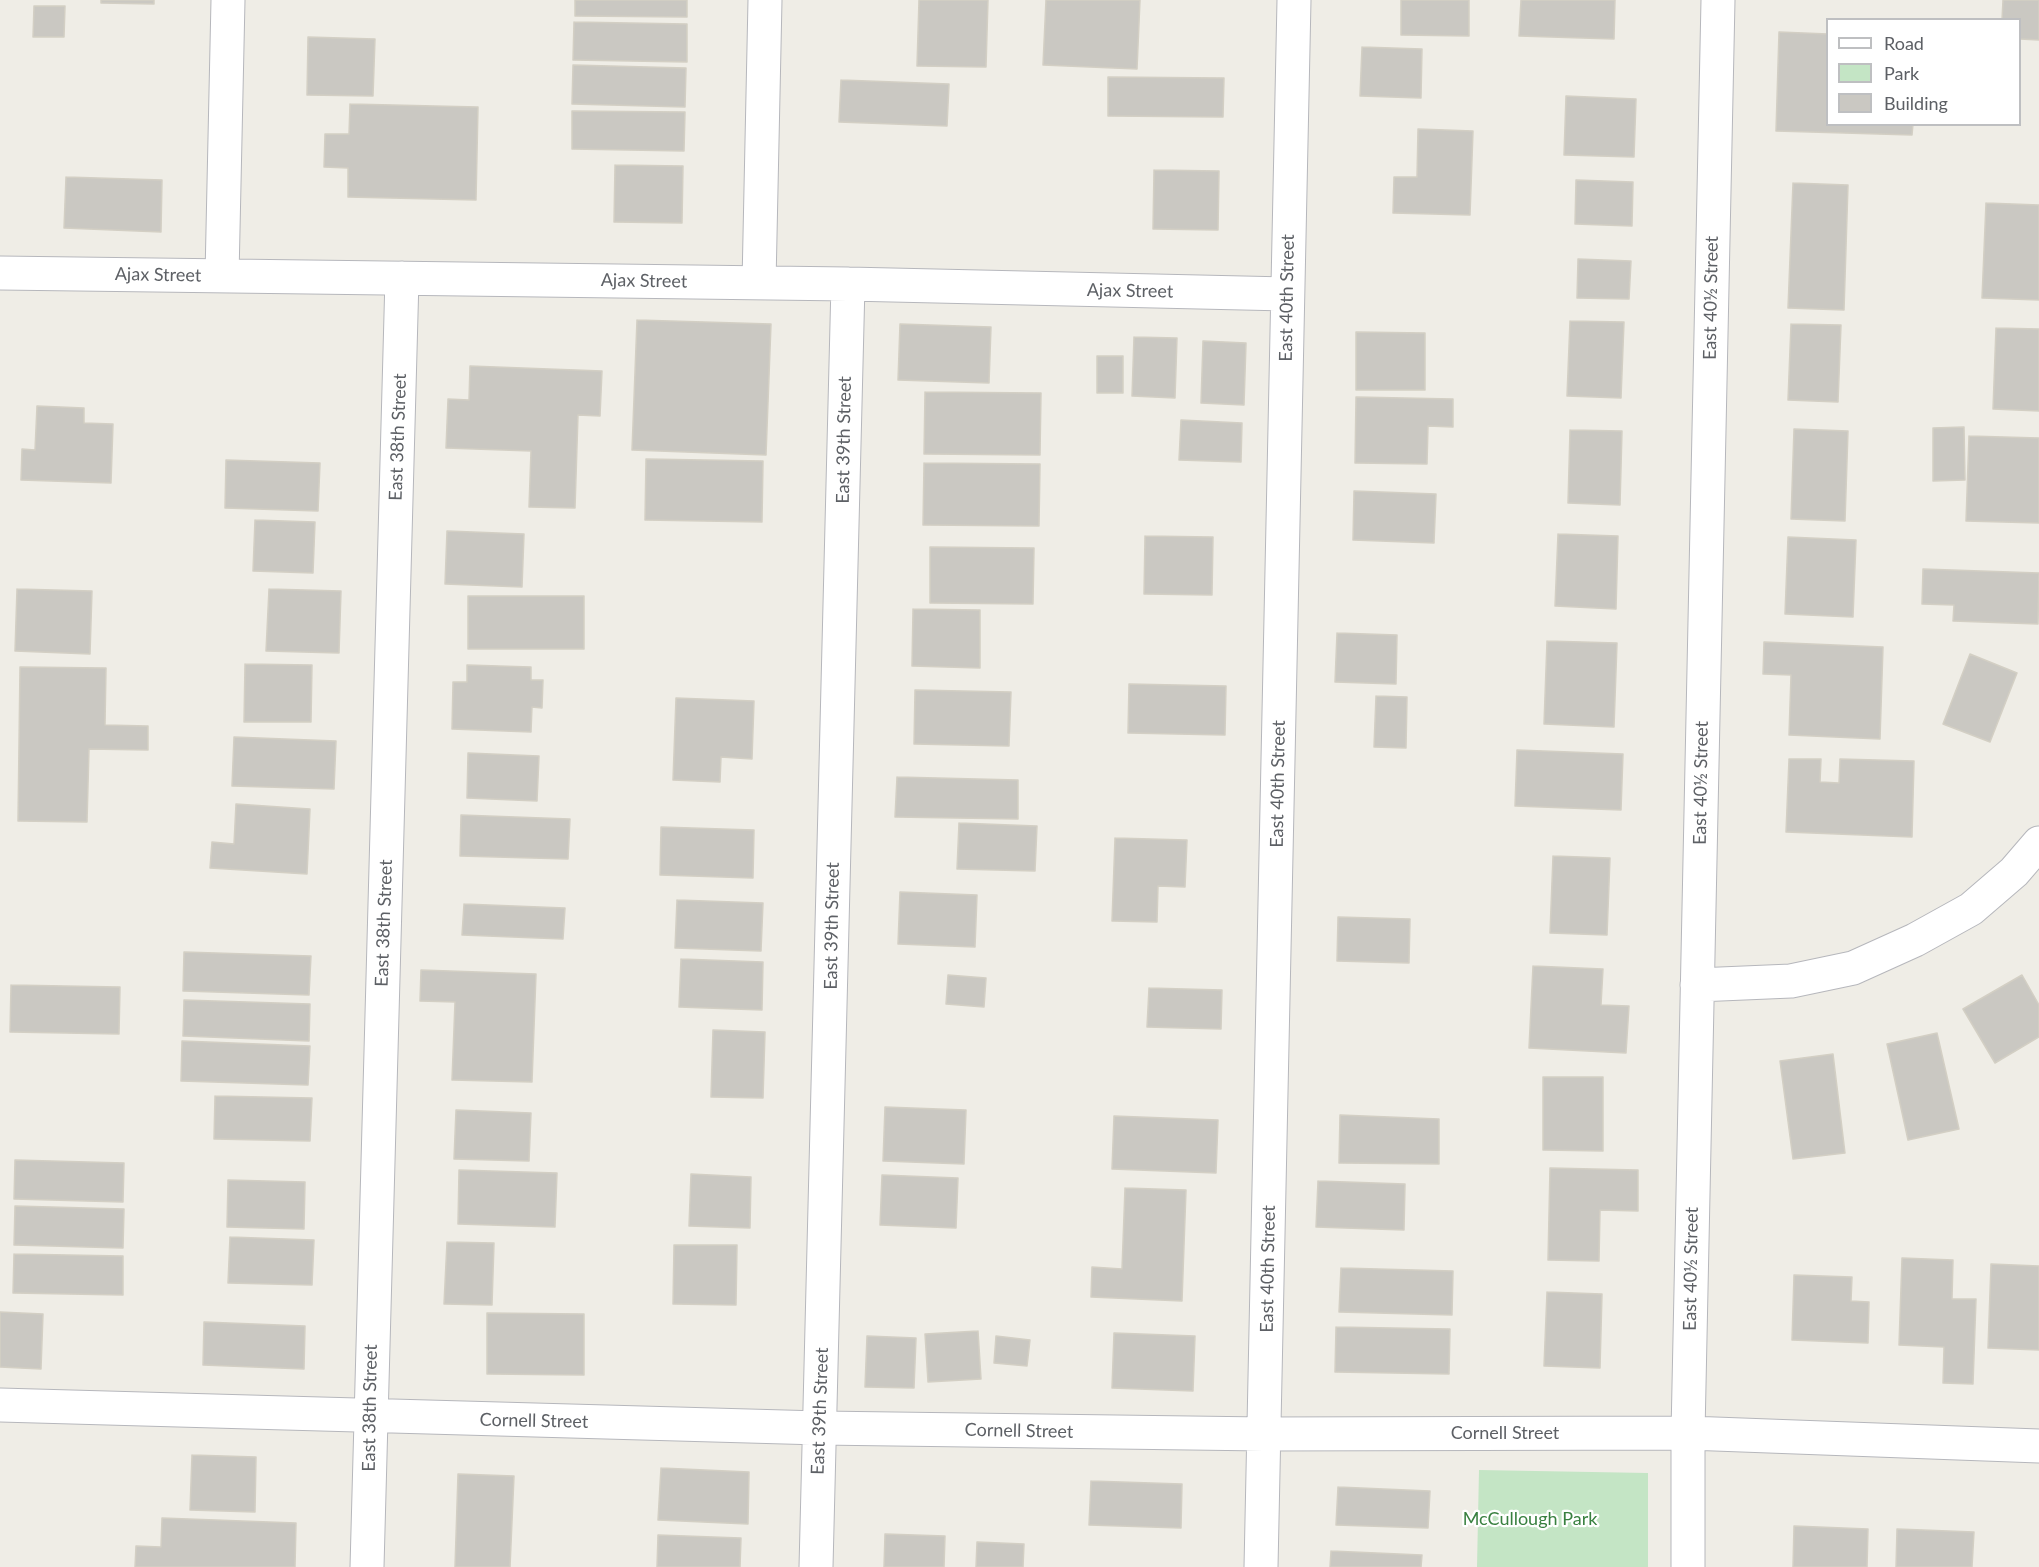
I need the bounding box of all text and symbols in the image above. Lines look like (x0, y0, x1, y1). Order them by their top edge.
legend (1826, 18, 2021, 126)
text: Road (1884, 32, 1924, 54)
text: Park (1884, 62, 1919, 84)
text: Building (1884, 92, 1948, 114)
street label: East 40th Street (1275, 234, 1299, 362)
street label: East 40½ Street (1699, 236, 1723, 360)
street label: Ajax Street (115, 263, 201, 287)
street label: Ajax Street (601, 269, 687, 293)
street label: Ajax Street (1087, 279, 1173, 303)
street label: East 38th Street (385, 373, 411, 501)
street label: East 39th Street (832, 376, 856, 504)
street label: East 40th Street (1266, 720, 1290, 848)
street label: East 40½ Street (1689, 721, 1713, 845)
street label: East 38th Street (371, 859, 397, 987)
street label: East 39th Street (820, 862, 844, 990)
street label: East 40th Street (1256, 1205, 1280, 1333)
street label: East 40½ Street (1679, 1207, 1703, 1331)
street label: East 38th Street (358, 1344, 382, 1472)
street label: East 39th Street (807, 1347, 833, 1475)
street label: Cornell Street (479, 1409, 589, 1433)
street label: Cornell Street (964, 1419, 1074, 1443)
street label: Cornell Street (1451, 1422, 1559, 1444)
park label: McCullough Park (1463, 1508, 1597, 1530)

